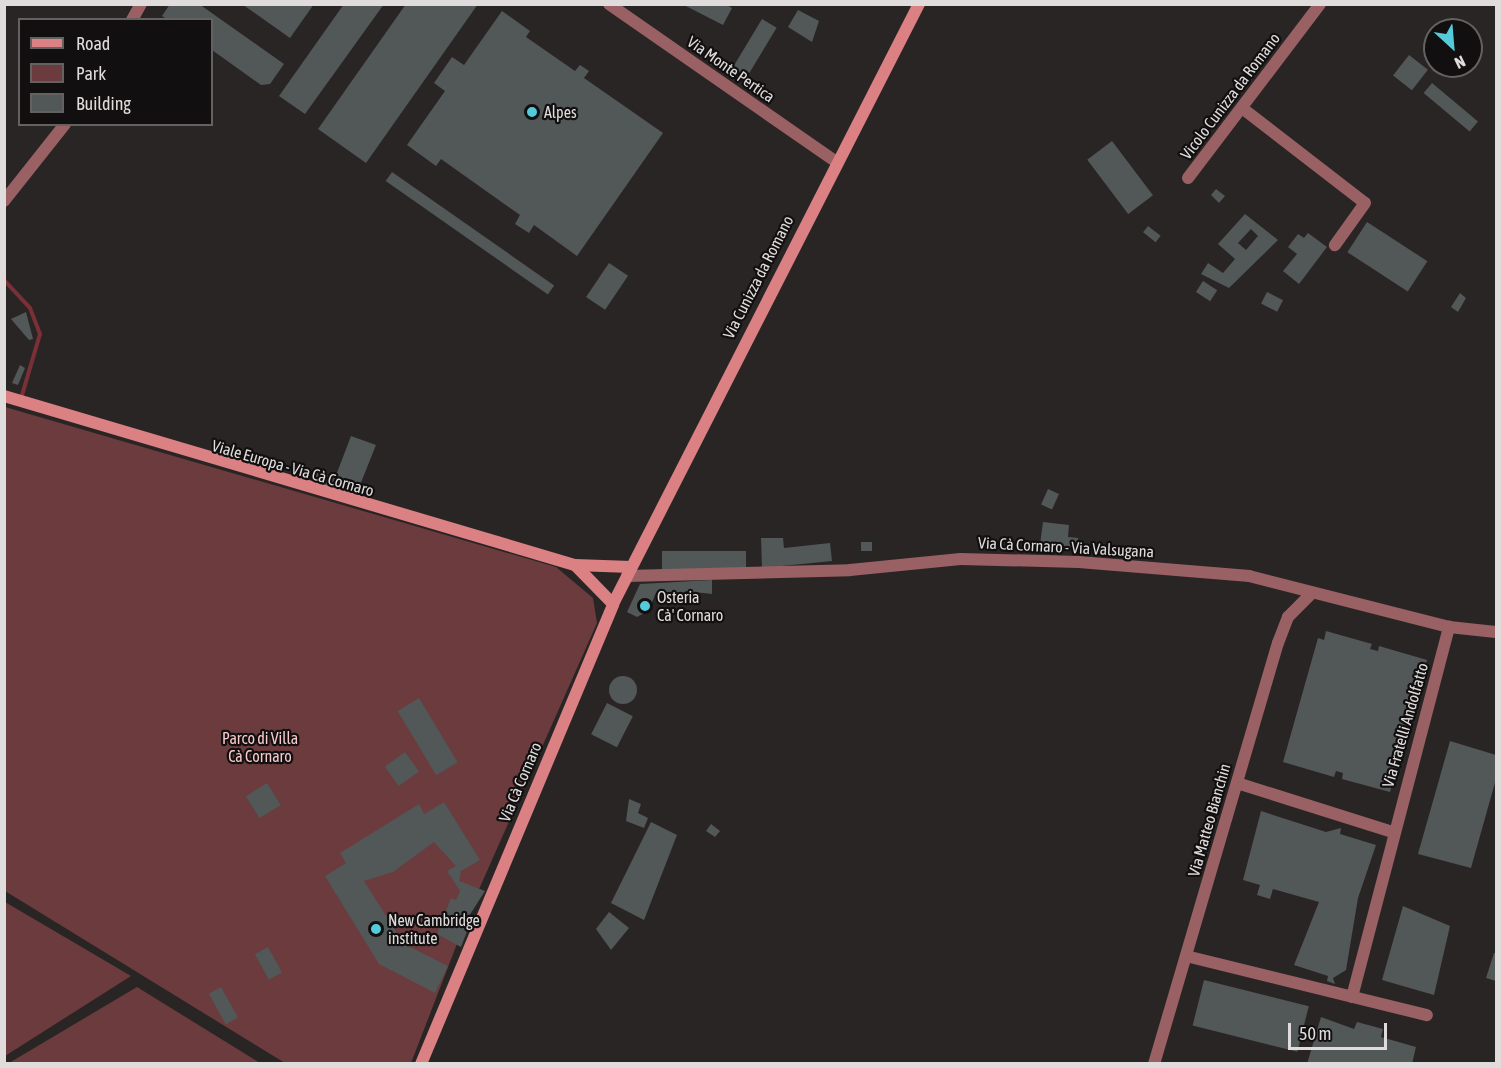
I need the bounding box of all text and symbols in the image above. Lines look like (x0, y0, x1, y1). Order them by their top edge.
legend (18, 18, 213, 126)
north arrow (1423, 18, 1483, 78)
street label: Vicolo Cunizza da Romano (1176, 29, 1284, 163)
street label: Via Monte Pertica (684, 32, 778, 106)
text: Road (76, 33, 110, 54)
text: N (1452, 52, 1468, 73)
text: Park (76, 63, 106, 84)
text: Building (76, 93, 131, 114)
place label: Alpes (544, 102, 577, 122)
marker: Alpes (525, 105, 539, 119)
street label: Via Cunizza da Romano (719, 212, 797, 342)
street label: Viale Europa - Via Cà Cornaro (210, 436, 376, 500)
street label: Via Cà Cornaro - Via Valsugana (978, 533, 1154, 561)
place label: Osteria Cà' Cornaro (657, 587, 723, 625)
marker: Osteria Cà' Cornaro (638, 599, 652, 613)
street label: Via Fratelli Andolfatto (1378, 661, 1432, 789)
park label: Parco di Villa Cà Cornaro (222, 728, 298, 766)
street label: Via Cà Cornaro (495, 739, 545, 825)
street label: Via Matteo Bianchin (1184, 761, 1234, 879)
place label: New Cambridge institute (388, 910, 480, 948)
marker: New Cambridge institute (369, 922, 383, 936)
scale bar (1291, 1011, 1390, 1049)
text: 50 m (1299, 1023, 1331, 1044)

